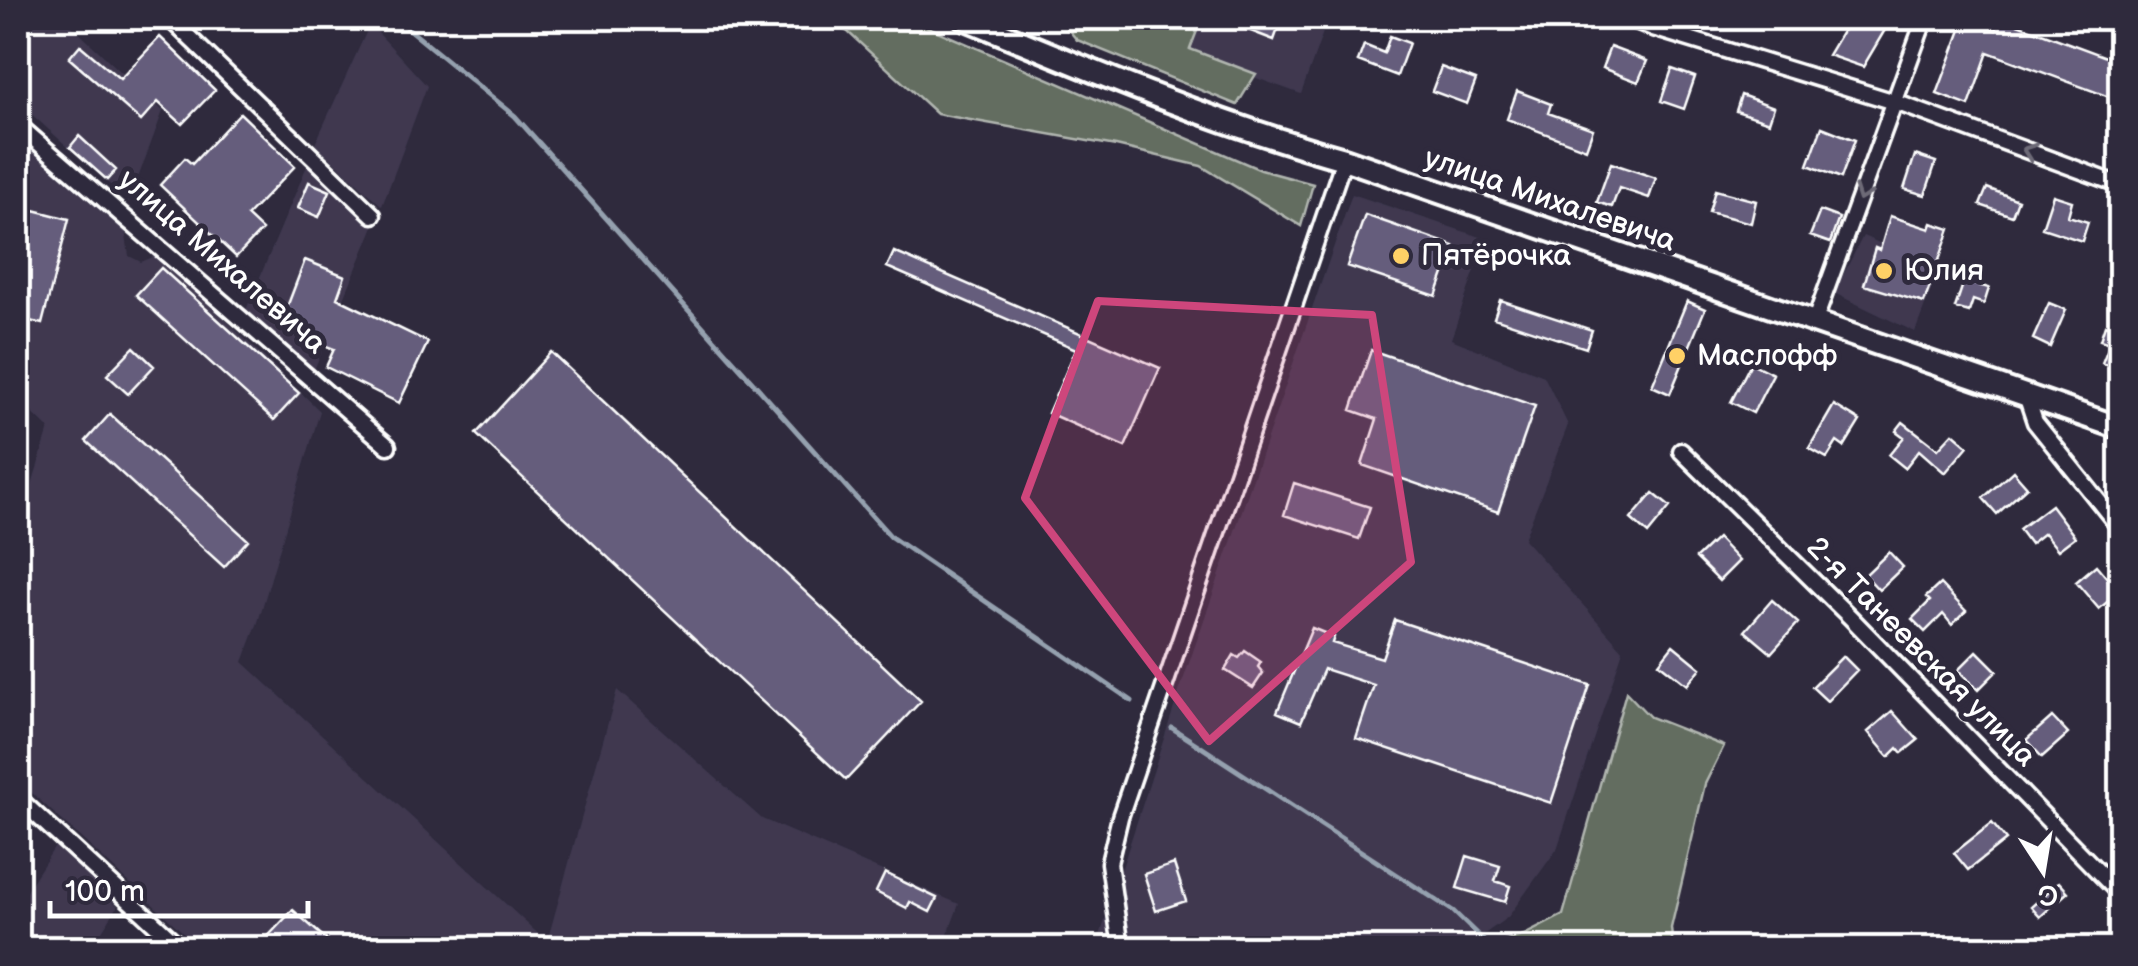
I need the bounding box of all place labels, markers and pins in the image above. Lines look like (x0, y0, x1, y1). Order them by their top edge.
place label: Пятёрочка (1421, 238, 1572, 274)
marker: Пятёрочка (1390, 245, 1412, 267)
place label: Юлия (1904, 253, 1984, 289)
marker: Юлия (1873, 260, 1895, 282)
place label: Маслофф (1697, 338, 1837, 374)
marker: Маслофф (1666, 345, 1688, 367)

